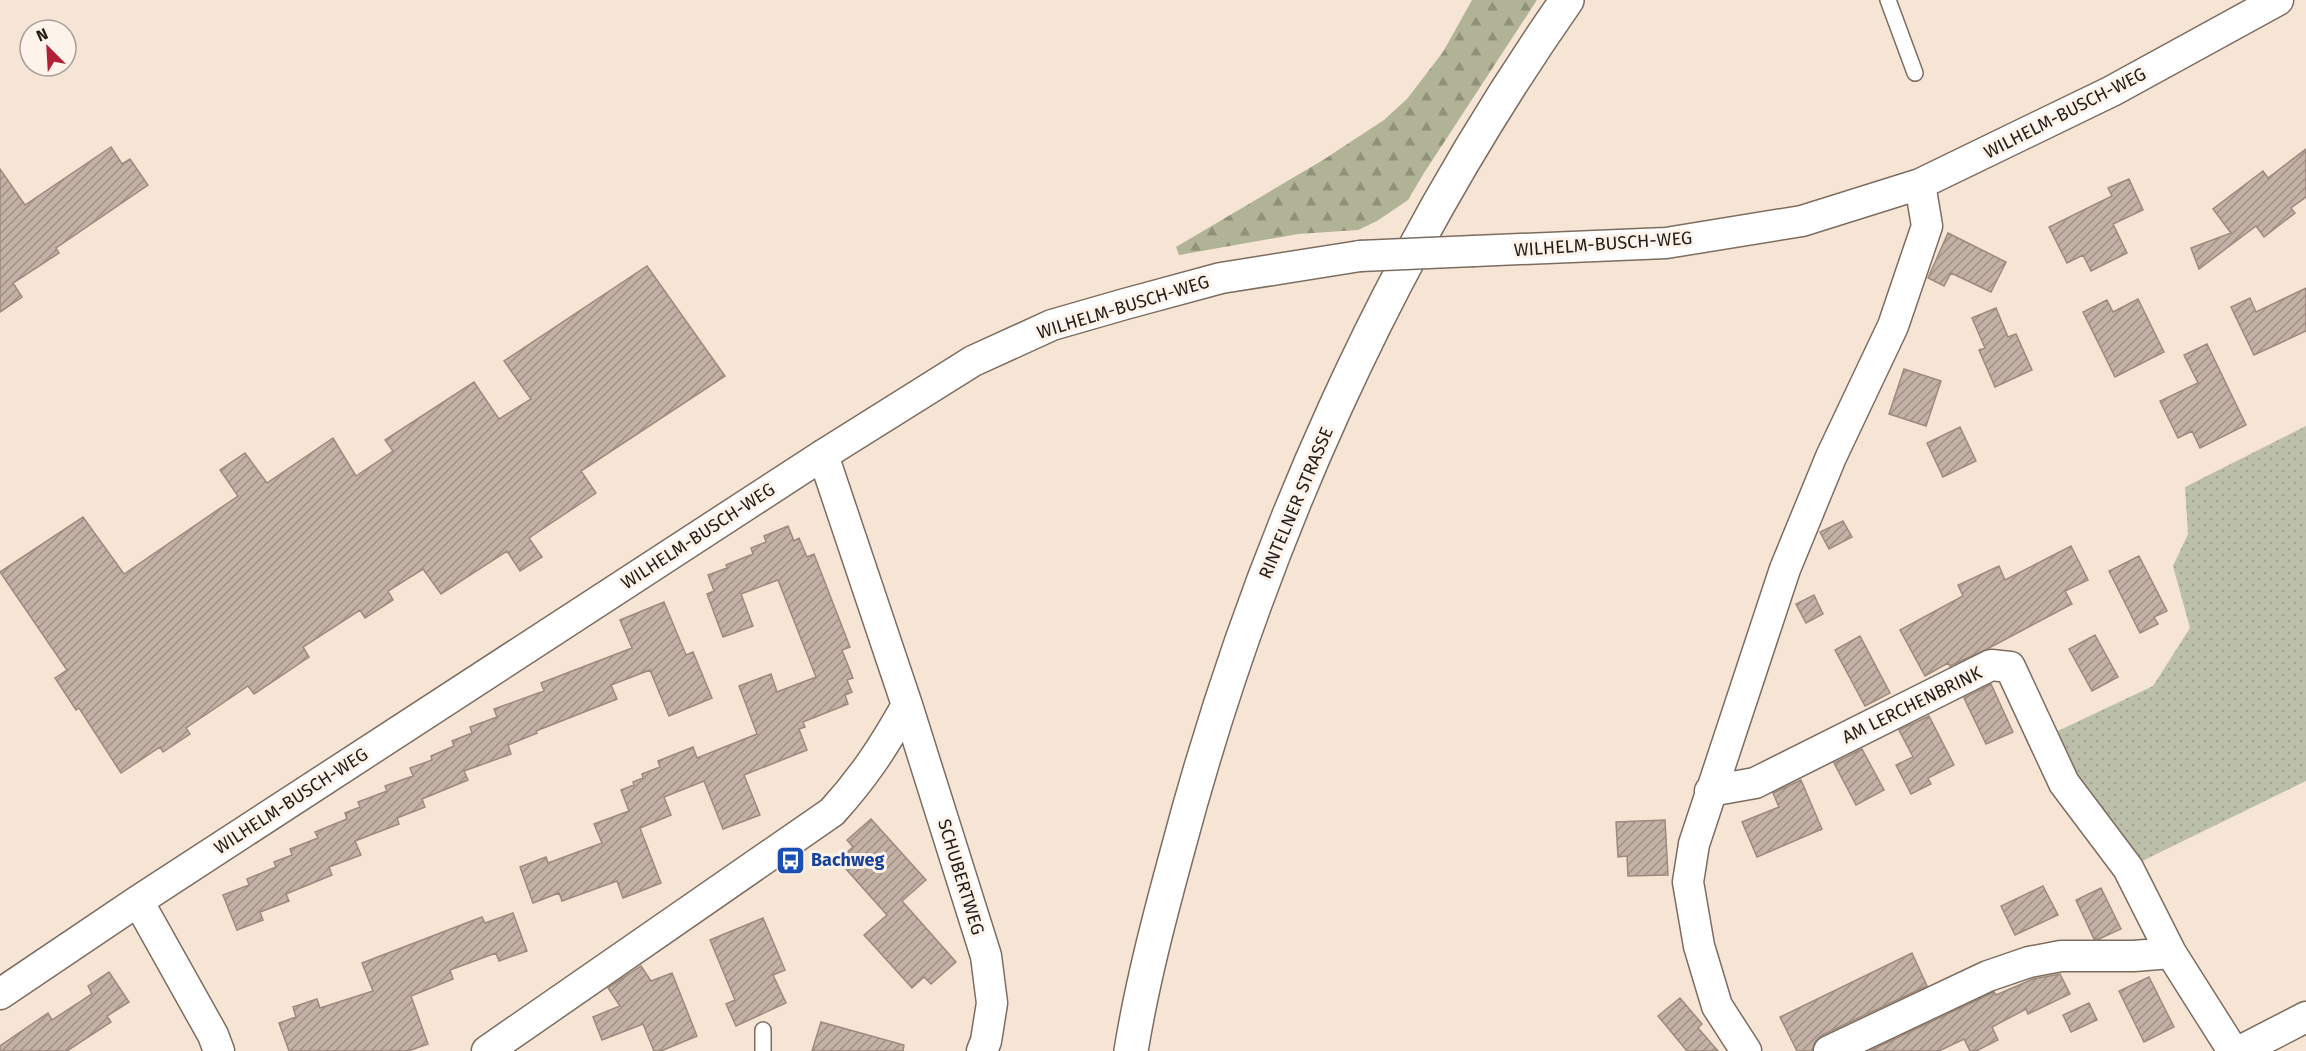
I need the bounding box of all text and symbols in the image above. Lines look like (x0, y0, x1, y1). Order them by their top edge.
north arrow (18, 18, 78, 78)
text: N (33, 24, 51, 46)
street label: WILHELM-BUSCH-WEG (1980, 63, 2150, 163)
street label: WILHELM-BUSCH-WEG (1513, 227, 1693, 261)
street label: WILHELM-BUSCH-WEG (1034, 270, 1212, 344)
street label: RINTELNER STRASSE (1254, 424, 1338, 582)
street label: WILHELM-BUSCH-WEG (617, 478, 779, 594)
street label: AM LERCHENBRINK (1839, 661, 1986, 748)
street label: WILHELM-BUSCH-WEG (210, 743, 372, 859)
street label: SCHUBERTWEG (933, 816, 989, 938)
bus stop icon: Bachweg (774, 844, 806, 876)
place label: Bachweg (811, 849, 884, 871)

